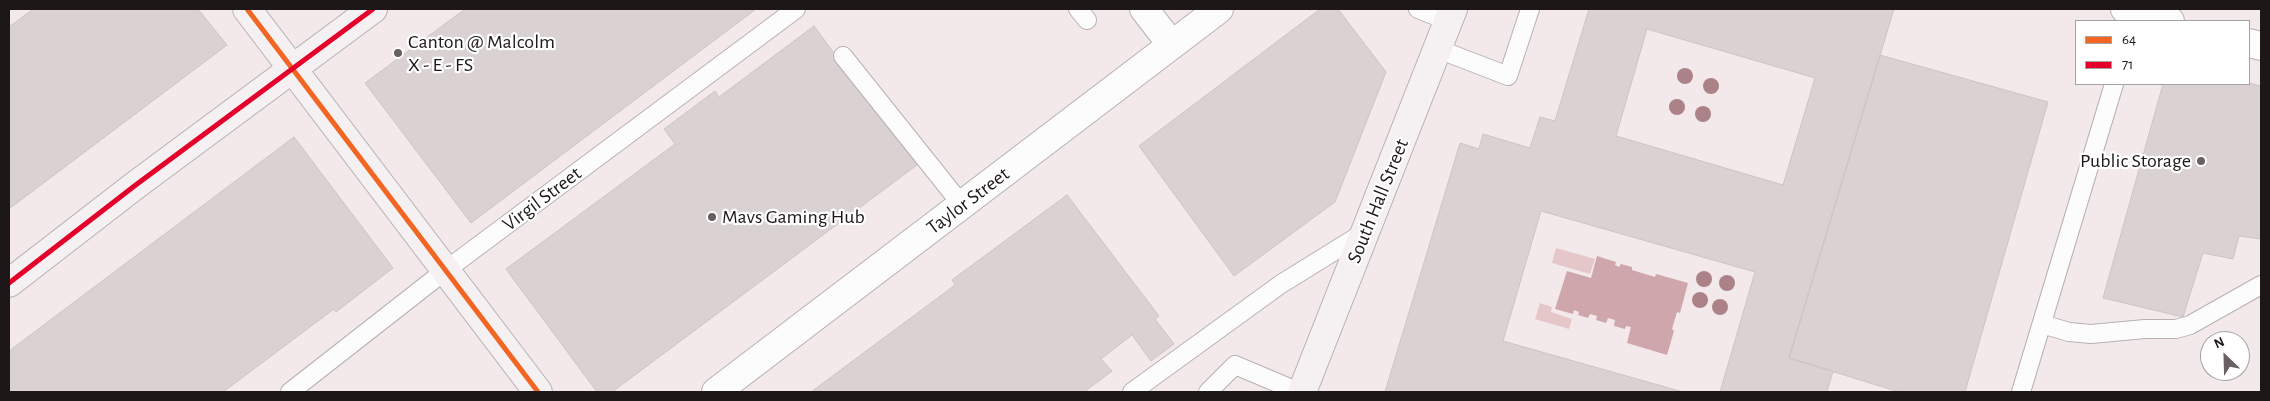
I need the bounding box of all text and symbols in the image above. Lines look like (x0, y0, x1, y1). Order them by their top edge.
legend (2075, 20, 2250, 85)
place label: Canton @ Malcolm X - E - FS (408, 30, 555, 77)
text: 64 (2122, 32, 2136, 47)
marker: Canton @ Malcolm X - E - FS (392, 47, 404, 59)
text: 71 (2122, 57, 2133, 72)
street label: South Hall Street (1342, 135, 1414, 267)
place label: Public Storage (2080, 149, 2191, 173)
marker: Public Storage (2195, 155, 2207, 167)
street label: Virgil Street (498, 162, 586, 236)
street label: Taylor Street (922, 162, 1014, 240)
place label: Mavs Gaming Hub (722, 205, 865, 229)
marker: Mavs Gaming Hub (706, 211, 718, 223)
north arrow (2200, 331, 2250, 381)
text: N (2212, 335, 2227, 352)

